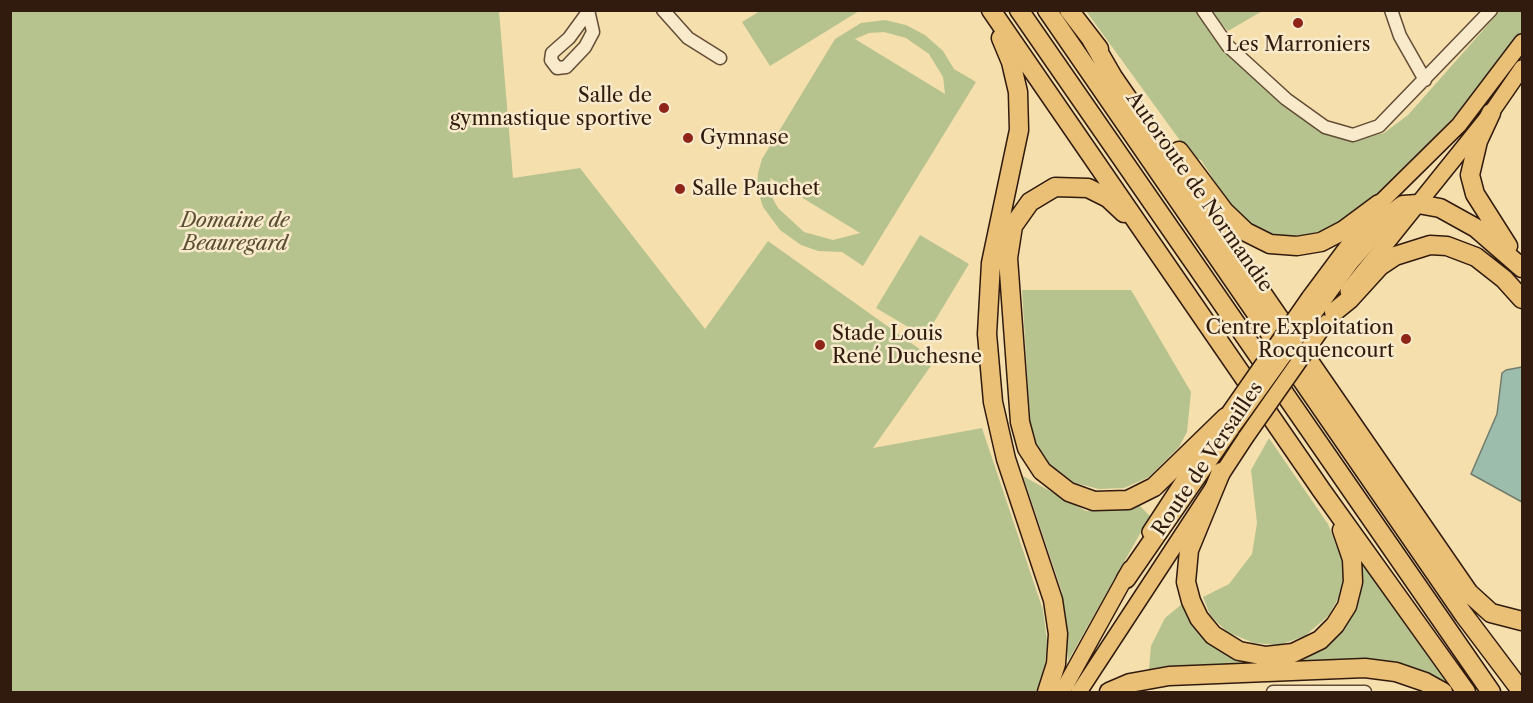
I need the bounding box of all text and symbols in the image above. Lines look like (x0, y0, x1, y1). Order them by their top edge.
marker: Les Marroniers (1291, 16, 1305, 30)
place label: Les Marroniers (1226, 33, 1370, 57)
place label: Salle de gymnastique sportive (450, 84, 652, 131)
street label: Autoroute de Normandie (1121, 87, 1277, 297)
marker: Salle de gymnastique sportive (657, 101, 671, 115)
place label: Gymnase (700, 126, 789, 150)
marker: Gymnase (681, 131, 695, 145)
place label: Salle Pauchet (692, 177, 820, 201)
marker: Salle Pauchet (673, 182, 687, 196)
park label: Domaine de Beauregard (180, 209, 290, 256)
place label: Centre Exploitation Rocquencourt (1205, 316, 1394, 363)
place label: Stade Louis René Duchesne (832, 322, 982, 369)
marker: Centre Exploitation Rocquencourt (1399, 332, 1413, 346)
marker: Stade Louis René Duchesne (813, 338, 827, 352)
street label: Route de Versailles (1148, 377, 1268, 541)

